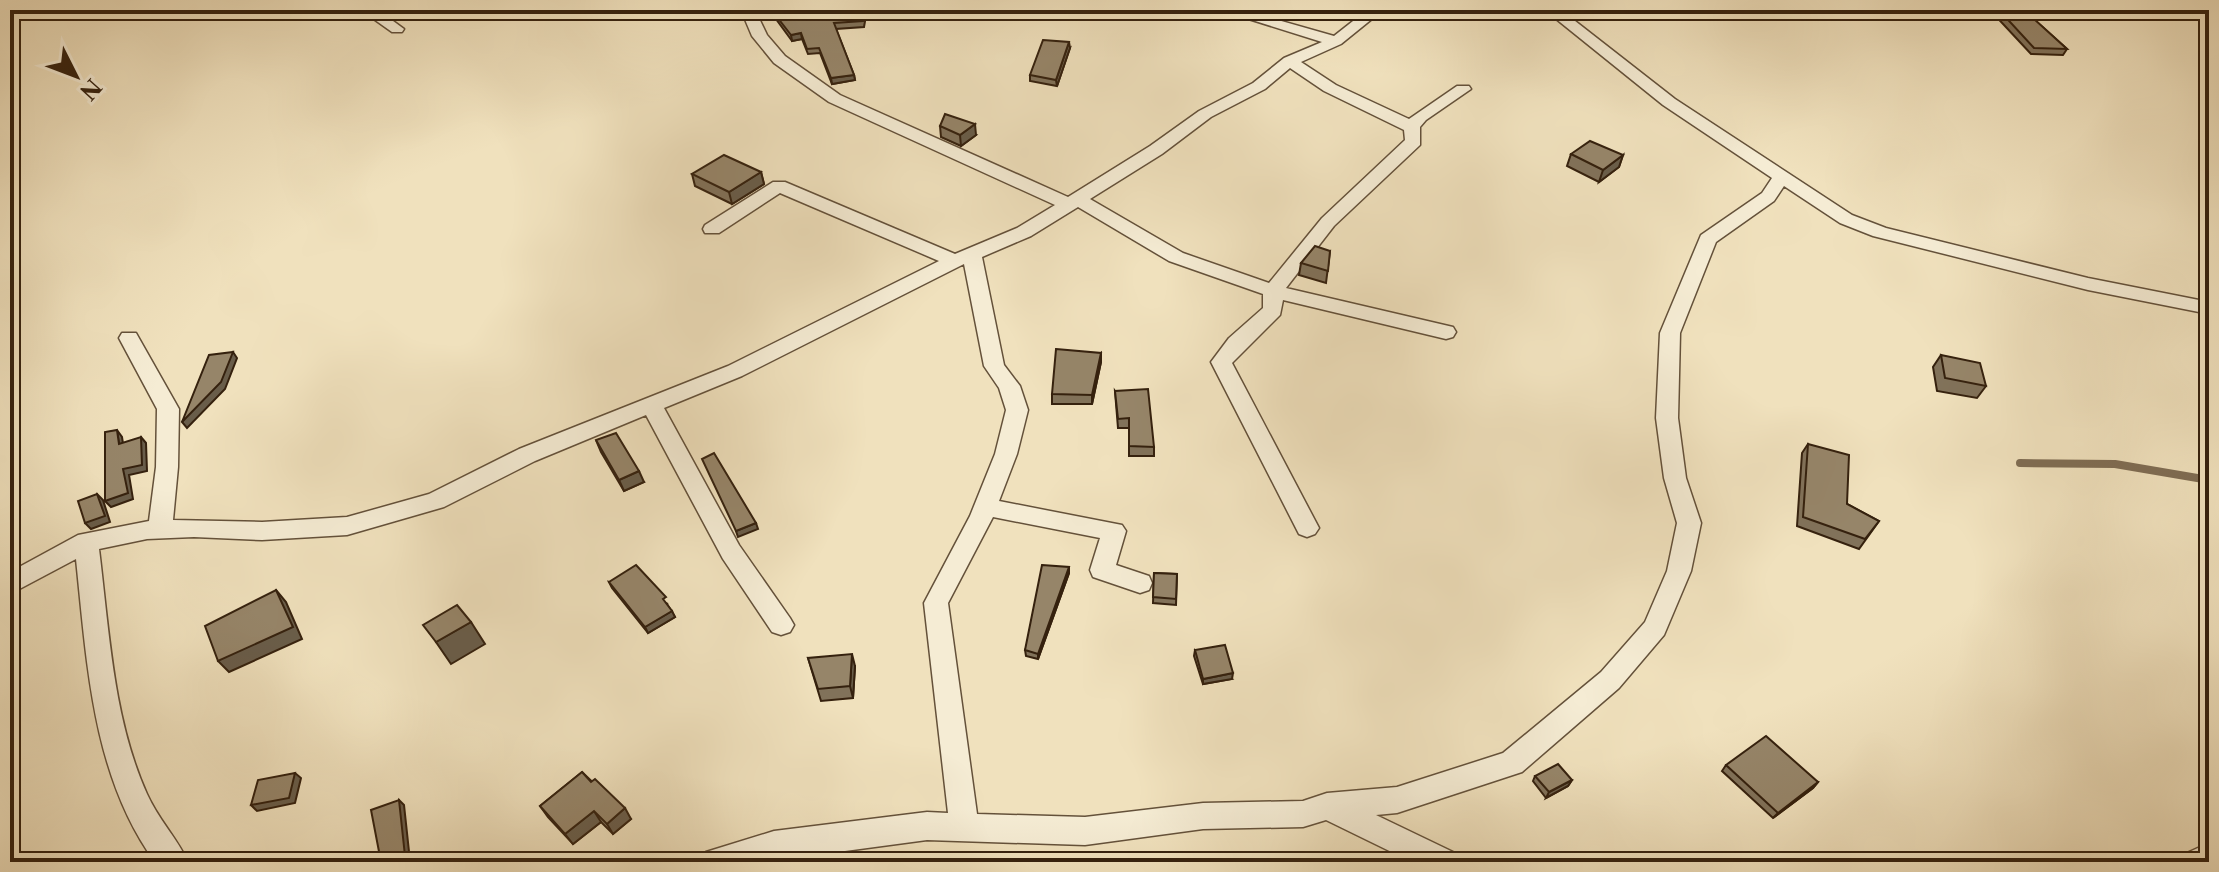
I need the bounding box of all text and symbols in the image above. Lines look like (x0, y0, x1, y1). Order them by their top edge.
north arrow (36, 36, 116, 116)
text: N (74, 73, 107, 105)

